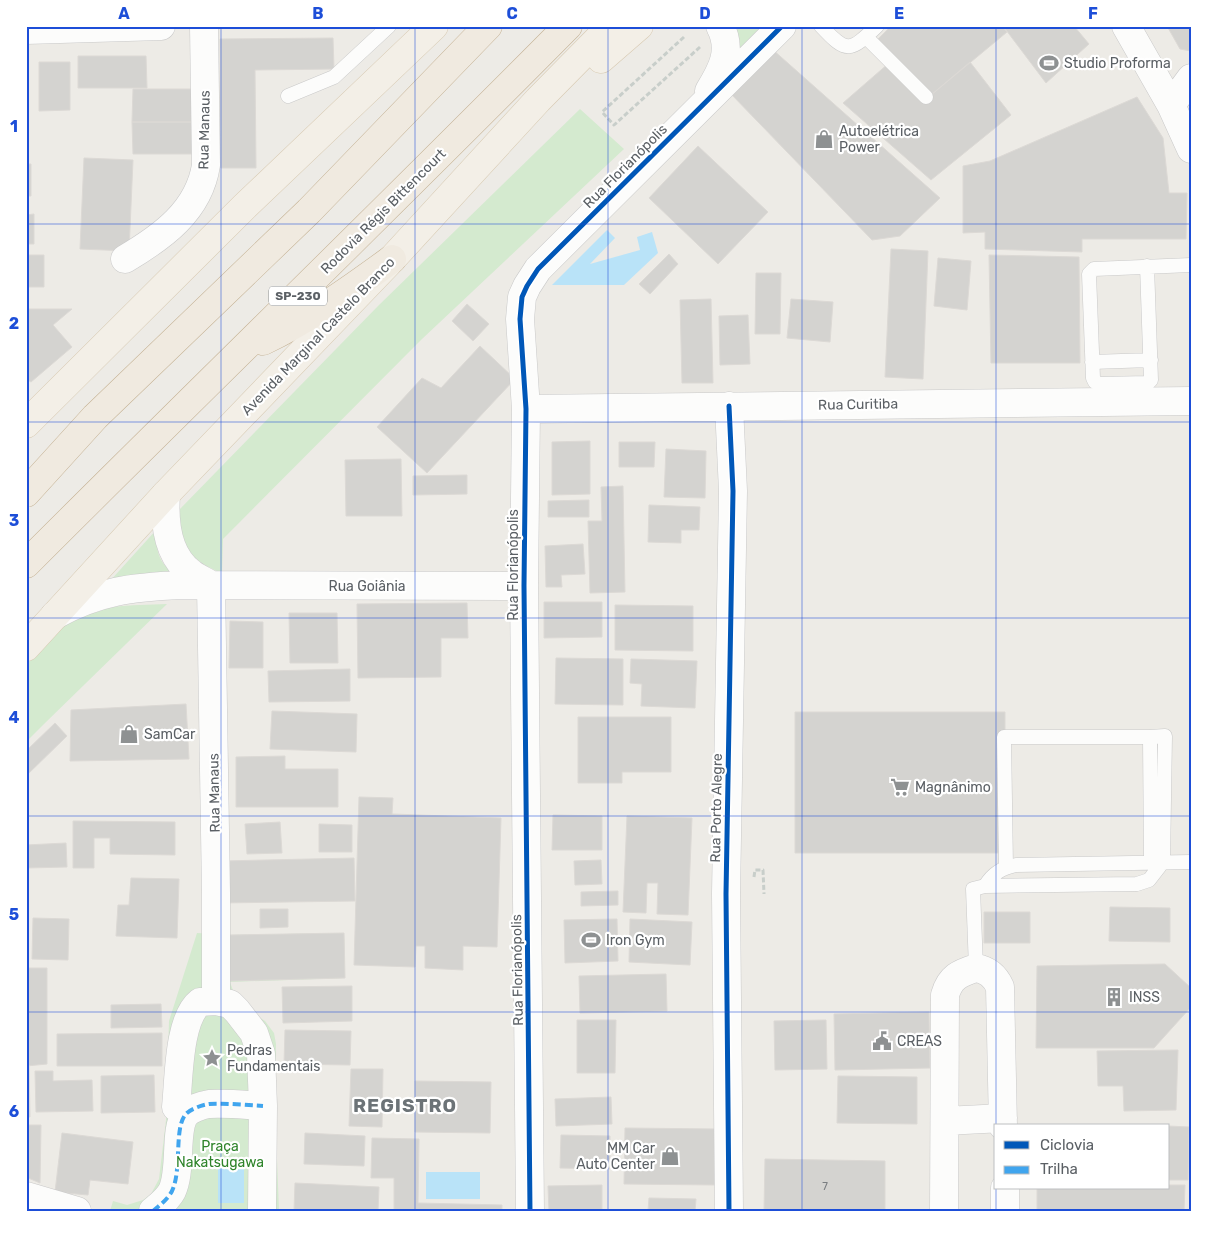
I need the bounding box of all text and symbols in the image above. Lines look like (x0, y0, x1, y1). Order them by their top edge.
text: A (118, 4, 130, 23)
text: B (312, 4, 324, 23)
text: C (506, 4, 518, 23)
text: D (699, 4, 711, 23)
text: E (894, 4, 904, 23)
text: F (1088, 4, 1098, 23)
sports icon: Studio Proforma (1038, 52, 1060, 74)
place label: Studio Proforma (1064, 55, 1171, 72)
street label: Rua Manaus (195, 90, 214, 170)
text: 1 (10, 117, 18, 136)
street label: Rua Florianópolis (580, 121, 671, 212)
place label: Autoelétrica Power (839, 123, 919, 156)
shop icon: Autoelétrica Power (813, 128, 835, 150)
street label: Rodovia Régis Bittencourt (317, 145, 450, 277)
street label: Avenida Marginal Castelo Branco (238, 254, 399, 419)
road number: SP-230 (269, 286, 327, 306)
text: 2 (9, 314, 19, 333)
street label: Rua Curitiba (818, 395, 898, 414)
street label: Rua Florianópolis (505, 509, 522, 621)
text: 3 (9, 511, 19, 530)
street label: Rua Goiânia (328, 578, 406, 595)
text: 4 (9, 708, 20, 727)
shop icon: SamCar (118, 723, 140, 745)
place label: SamCar (144, 726, 196, 743)
street label: Rua Manaus (205, 753, 224, 833)
street label: Rua Porto Alegre (707, 753, 726, 863)
supermarket icon: Magnânimo (889, 776, 911, 798)
place label: Magnânimo (915, 779, 991, 796)
text: 5 (9, 905, 19, 924)
street label: Rua Florianópolis (508, 914, 527, 1026)
sports icon: Iron Gym (580, 929, 602, 951)
place label: Iron Gym (606, 932, 665, 949)
building icon: INSS (1103, 986, 1125, 1008)
place label: INSS (1129, 989, 1160, 1006)
public building icon: CREAS (871, 1030, 893, 1052)
place label: CREAS (897, 1033, 942, 1050)
place label: Pedras Fundamentais (227, 1042, 320, 1075)
place icon: Pedras Fundamentais (201, 1047, 223, 1069)
district label: REGISTRO (353, 1094, 457, 1117)
text: 6 (9, 1102, 19, 1121)
legend (994, 1124, 1170, 1190)
text: Ciclovia (1040, 1136, 1094, 1154)
park label: Praça Nakatsugawa (176, 1138, 264, 1171)
place label: MM Car Auto Center (576, 1140, 656, 1173)
shop icon: MM Car Auto Center (659, 1145, 681, 1167)
text: Trilha (1040, 1160, 1078, 1178)
house number: 7 (822, 1180, 828, 1193)

